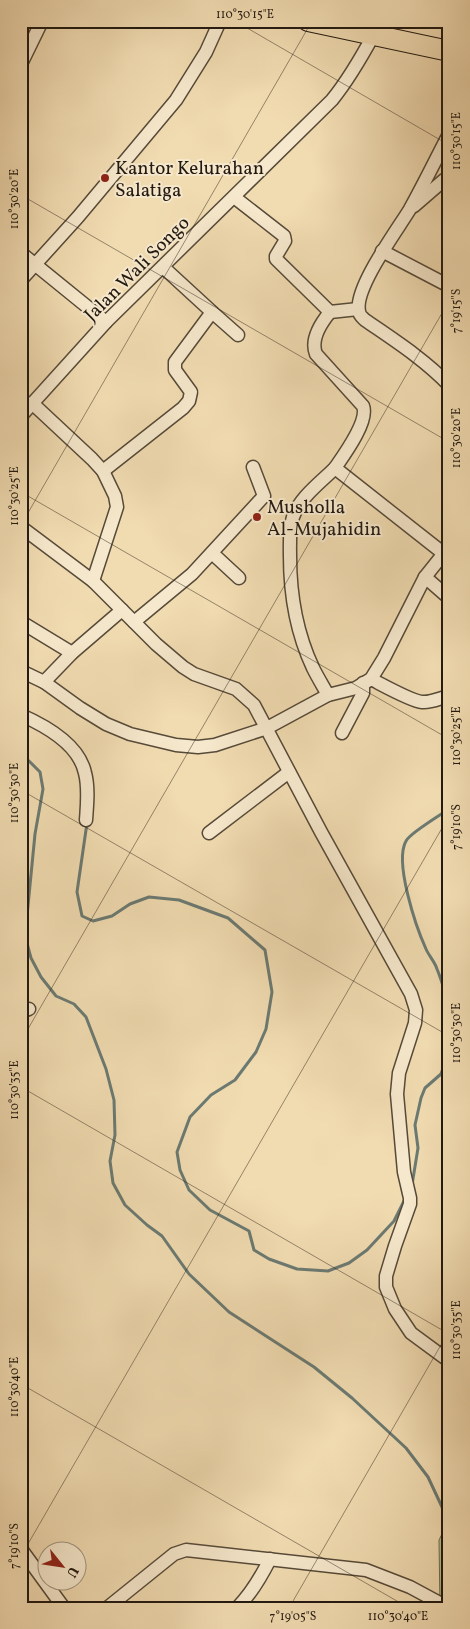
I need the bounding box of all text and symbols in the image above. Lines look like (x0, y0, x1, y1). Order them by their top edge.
text: 110°30'15"E (216, 7, 274, 23)
text: 110°30'15"E (449, 112, 465, 170)
place label: Kantor Kelurahan Salatiga (115, 156, 264, 204)
text: 110°30'20"E (7, 169, 23, 229)
marker: Kantor Kelurahan Salatiga (99, 172, 111, 184)
street label: Jalan Wali Songo (79, 211, 196, 328)
text: 7°19'15"S (449, 289, 465, 333)
text: 110°30'20"E (449, 408, 465, 468)
text: 110°30'25"E (7, 466, 23, 526)
place label: Musholla Al-Mujahidin (267, 495, 381, 543)
marker: Musholla Al-Mujahidin (251, 511, 263, 523)
text: 110°30'25"E (449, 706, 465, 766)
text: 110°30'30"E (7, 763, 23, 823)
text: 7°19'10"S (449, 804, 465, 850)
text: 110°30'30"E (449, 1003, 465, 1063)
text: 110°30'35"E (7, 1060, 23, 1120)
text: 110°30'35"E (449, 1300, 465, 1360)
text: 110°30'40"E (7, 1357, 23, 1417)
text: 7°19'10"S (7, 1523, 23, 1569)
north arrow (38, 1542, 88, 1592)
text: U (61, 1563, 83, 1581)
text: 7°19'05"S (270, 1609, 316, 1625)
text: 110°30'40"E (368, 1609, 428, 1625)

